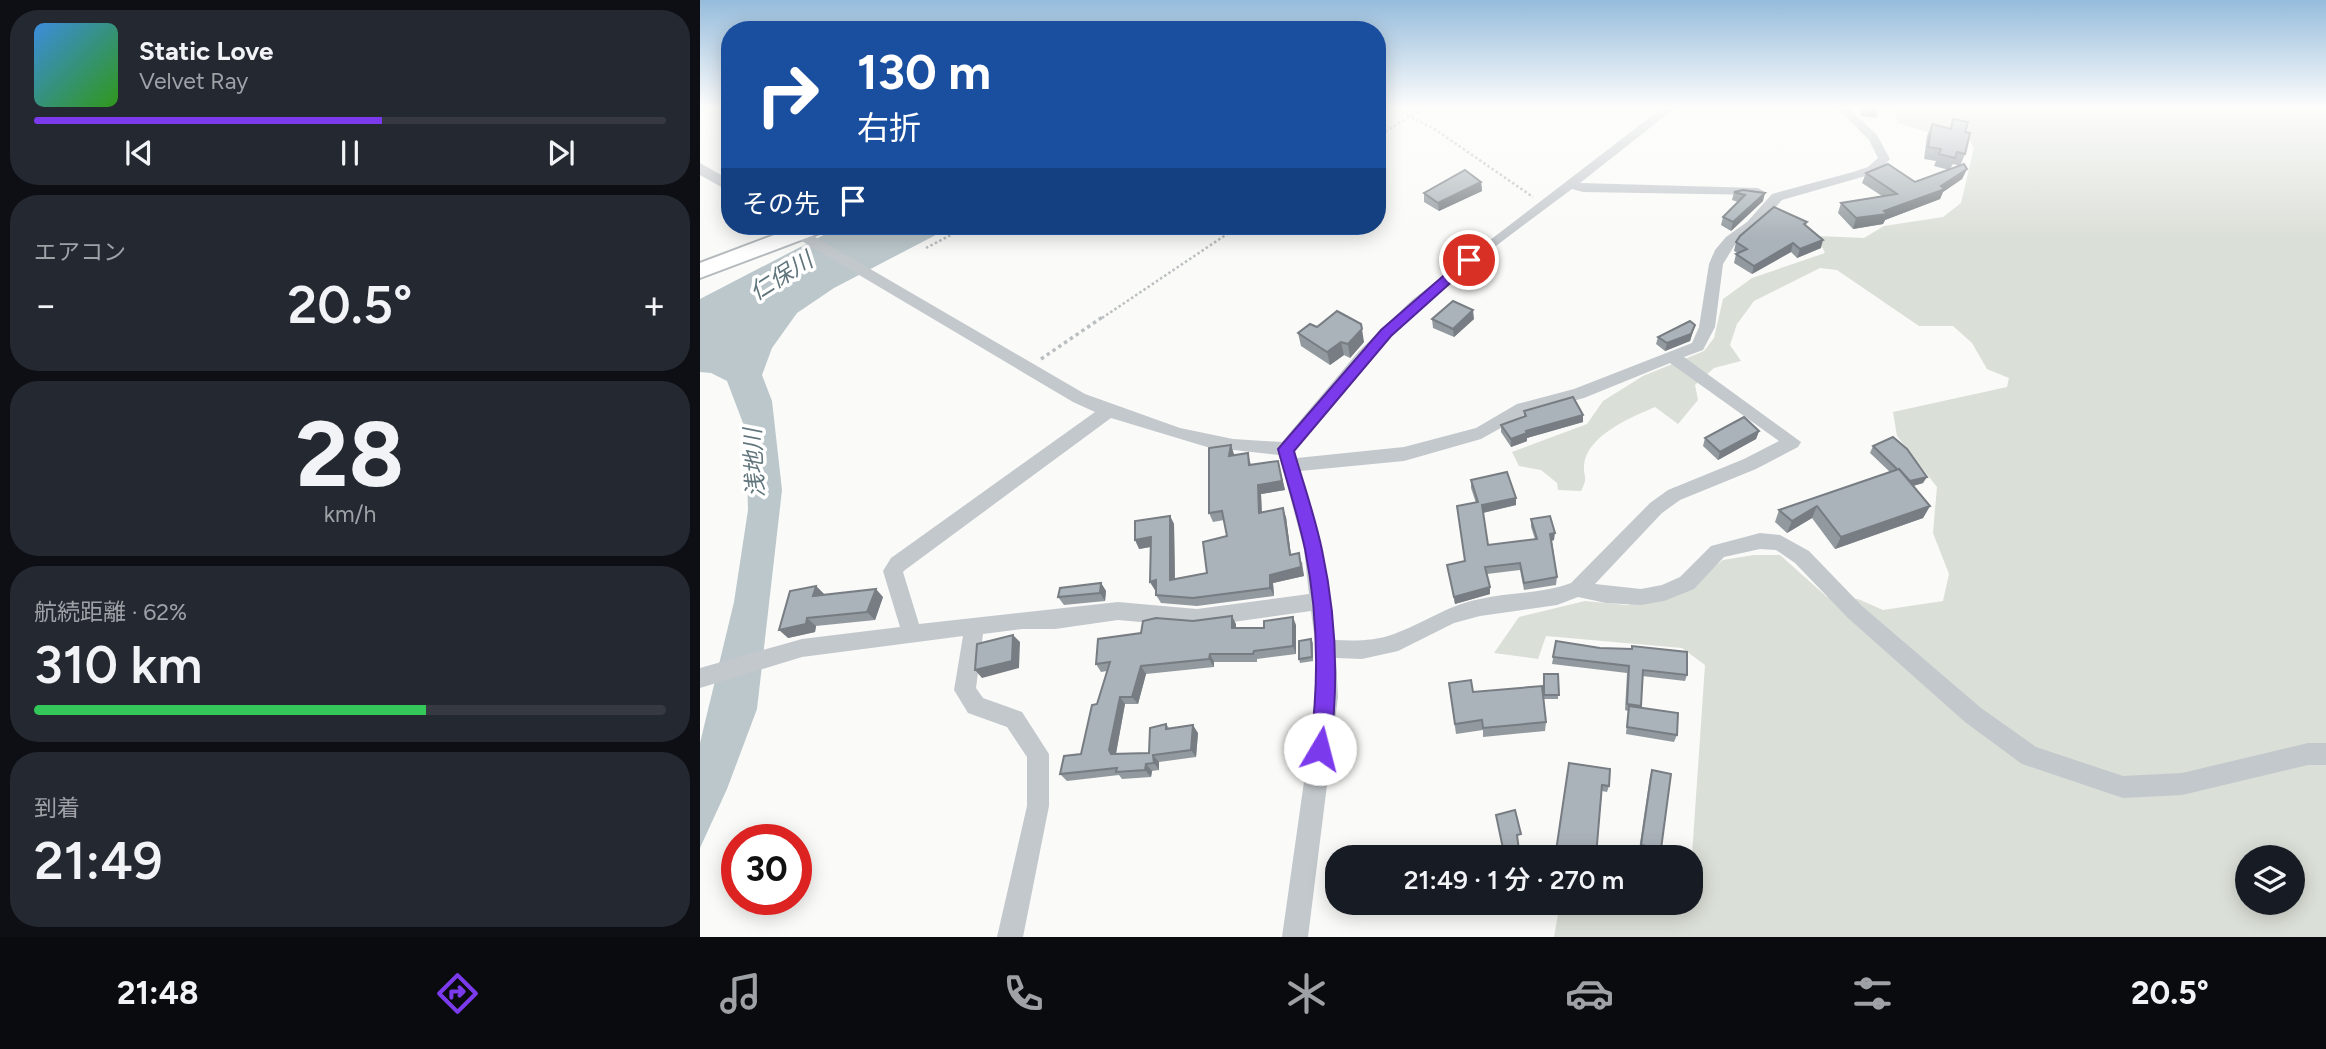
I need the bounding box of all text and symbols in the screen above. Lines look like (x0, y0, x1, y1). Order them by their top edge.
text: Static Love (139, 35, 273, 67)
text: 130 m (857, 42, 991, 101)
icon: right (742, 49, 833, 140)
text: Velvet Ray (139, 67, 248, 95)
text: 右折 (857, 109, 921, 147)
icon: previous (120, 134, 158, 172)
icon: pause (331, 134, 369, 172)
icon: next (542, 134, 580, 172)
icon: arrive (834, 182, 872, 220)
text: その先 (742, 188, 820, 220)
pin (1439, 230, 1499, 290)
text: エアコン (34, 238, 126, 266)
icon: arrive (1450, 241, 1488, 279)
water label: 仁保川 (744, 244, 820, 306)
text: 20.5° (288, 274, 412, 336)
text: − (34, 282, 58, 328)
text: + (642, 282, 666, 328)
text: 28 (296, 400, 404, 509)
water label: 浅地川 (738, 425, 770, 498)
text: km/h (324, 500, 376, 528)
text: 航続距離 · 62% (34, 598, 187, 626)
text: 310 km (34, 634, 202, 696)
position arrow (1283, 712, 1357, 786)
text: 到着 (34, 794, 80, 822)
speed limit sign: 30 (721, 824, 812, 915)
text: 21:49 (34, 830, 163, 892)
map controls (2235, 845, 2305, 915)
button: layers (2235, 845, 2305, 915)
text: 21:49 · 1 分 · 270 m (1404, 864, 1624, 896)
icon: directions (433, 969, 482, 1018)
icon: music (716, 969, 765, 1018)
icon: phone (999, 969, 1048, 1018)
icon: climate (1282, 969, 1331, 1018)
icon: car (1565, 969, 1614, 1018)
icon: filters (1848, 969, 1897, 1018)
text: 21:48 (117, 974, 199, 1012)
text: 20.5° (2131, 974, 2209, 1012)

